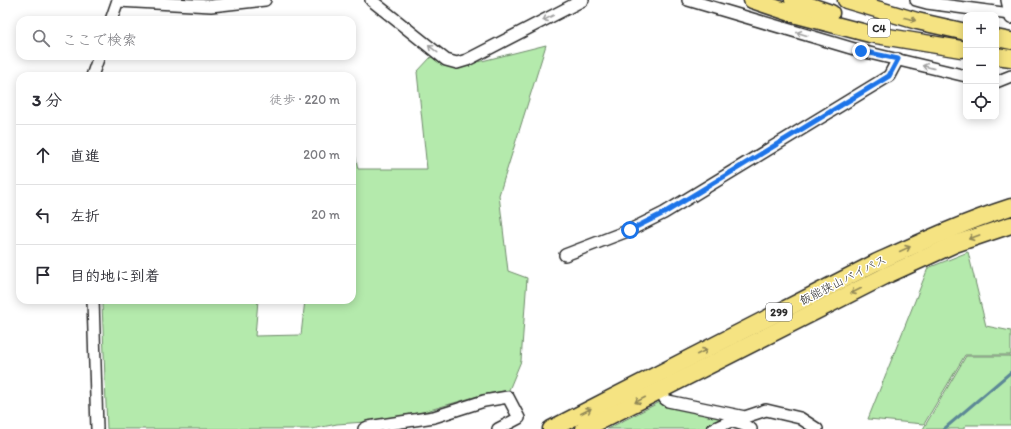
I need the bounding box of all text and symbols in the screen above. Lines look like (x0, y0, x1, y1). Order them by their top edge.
map controls (963, 12, 999, 120)
button: + (963, 12, 999, 48)
one-way arrow (543, 15, 555, 22)
search box (16, 16, 356, 60)
one-way arrow (904, 16, 917, 23)
road number: C4 (868, 19, 890, 37)
icon: search (30, 27, 52, 49)
one-way arrow (796, 30, 809, 37)
text: ここで検索 (62, 31, 137, 49)
route end (852, 42, 870, 60)
one-way arrow (428, 45, 439, 54)
button: − (963, 48, 999, 84)
one-way arrow (922, 62, 935, 70)
button: locate (963, 84, 999, 120)
text: 3 分 (32, 90, 62, 110)
text: 徒歩 · 220 m (269, 92, 340, 107)
icon: ahead (32, 144, 54, 166)
text: 直進 (70, 147, 100, 165)
text: 200 m (303, 147, 340, 162)
icon: left (32, 204, 54, 226)
text: 左折 (70, 207, 100, 225)
text: 20 m (311, 207, 340, 222)
route start (621, 221, 639, 239)
one-way arrow (968, 234, 981, 241)
one-way arrow (899, 245, 911, 252)
street label: 飯能狭山バイパス (797, 252, 889, 308)
icon: arrive (32, 264, 54, 286)
text: 目的地に到着 (70, 267, 160, 285)
one-way arrow (850, 288, 862, 295)
road number: 299 (766, 303, 792, 321)
one-way arrow (695, 348, 707, 355)
one-way arrow (634, 397, 646, 405)
one-way arrow (580, 407, 592, 414)

